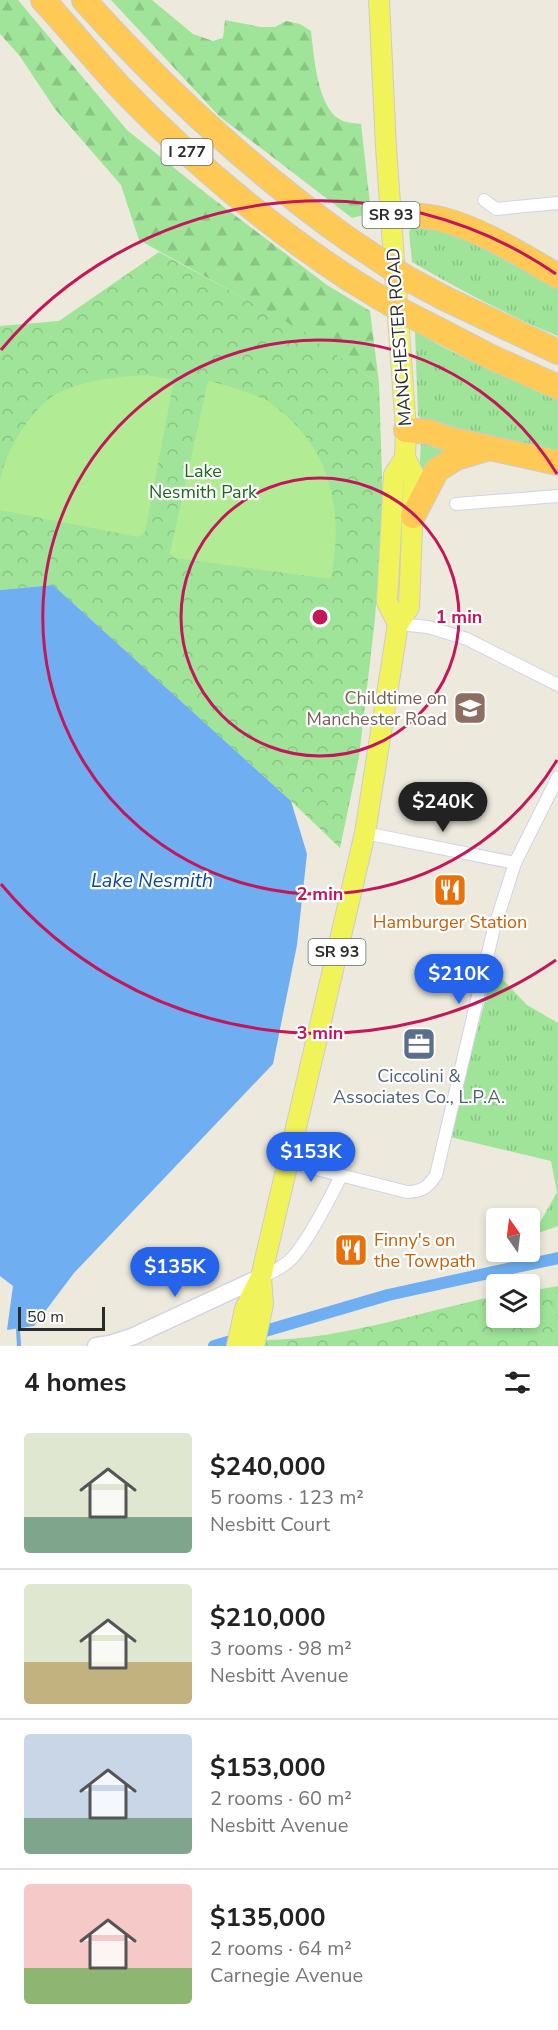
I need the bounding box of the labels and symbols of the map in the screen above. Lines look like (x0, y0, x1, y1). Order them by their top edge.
road number: I 277 (162, 139, 213, 165)
road number: SR 93 (362, 202, 420, 228)
street label: MANCHESTER ROAD (381, 247, 417, 427)
park label: Lake Nesmith Park (149, 459, 258, 504)
text: 1 min (436, 605, 482, 629)
centre of rings (310, 607, 330, 627)
place label: Childtime on Manchester Road (306, 686, 447, 731)
school or university icon: Childtime on Manchester Road (452, 690, 488, 726)
pin: $240K (401, 782, 485, 833)
water label: Lake Nesmith (91, 867, 213, 894)
restaurant icon: Hamburger Station (432, 872, 468, 908)
text: 2 min (297, 882, 343, 906)
place label: Hamburger Station (373, 910, 527, 934)
road number: SR 93 (308, 939, 366, 965)
pin: $210K (417, 954, 501, 1005)
text: 3 min (297, 1021, 343, 1045)
office icon: Ciccolini & Associates Co., L.P.A. (401, 1026, 437, 1062)
place label: Ciccolini & Associates Co., L.P.A. (333, 1064, 505, 1109)
pin: $153K (269, 1132, 353, 1183)
north arrow (486, 1208, 540, 1262)
place label: Finny's on the Towpath (374, 1228, 476, 1273)
restaurant icon: Finny's on the Towpath (333, 1232, 369, 1268)
pin: $135K (133, 1247, 217, 1298)
scale bar (18, 1304, 105, 1332)

